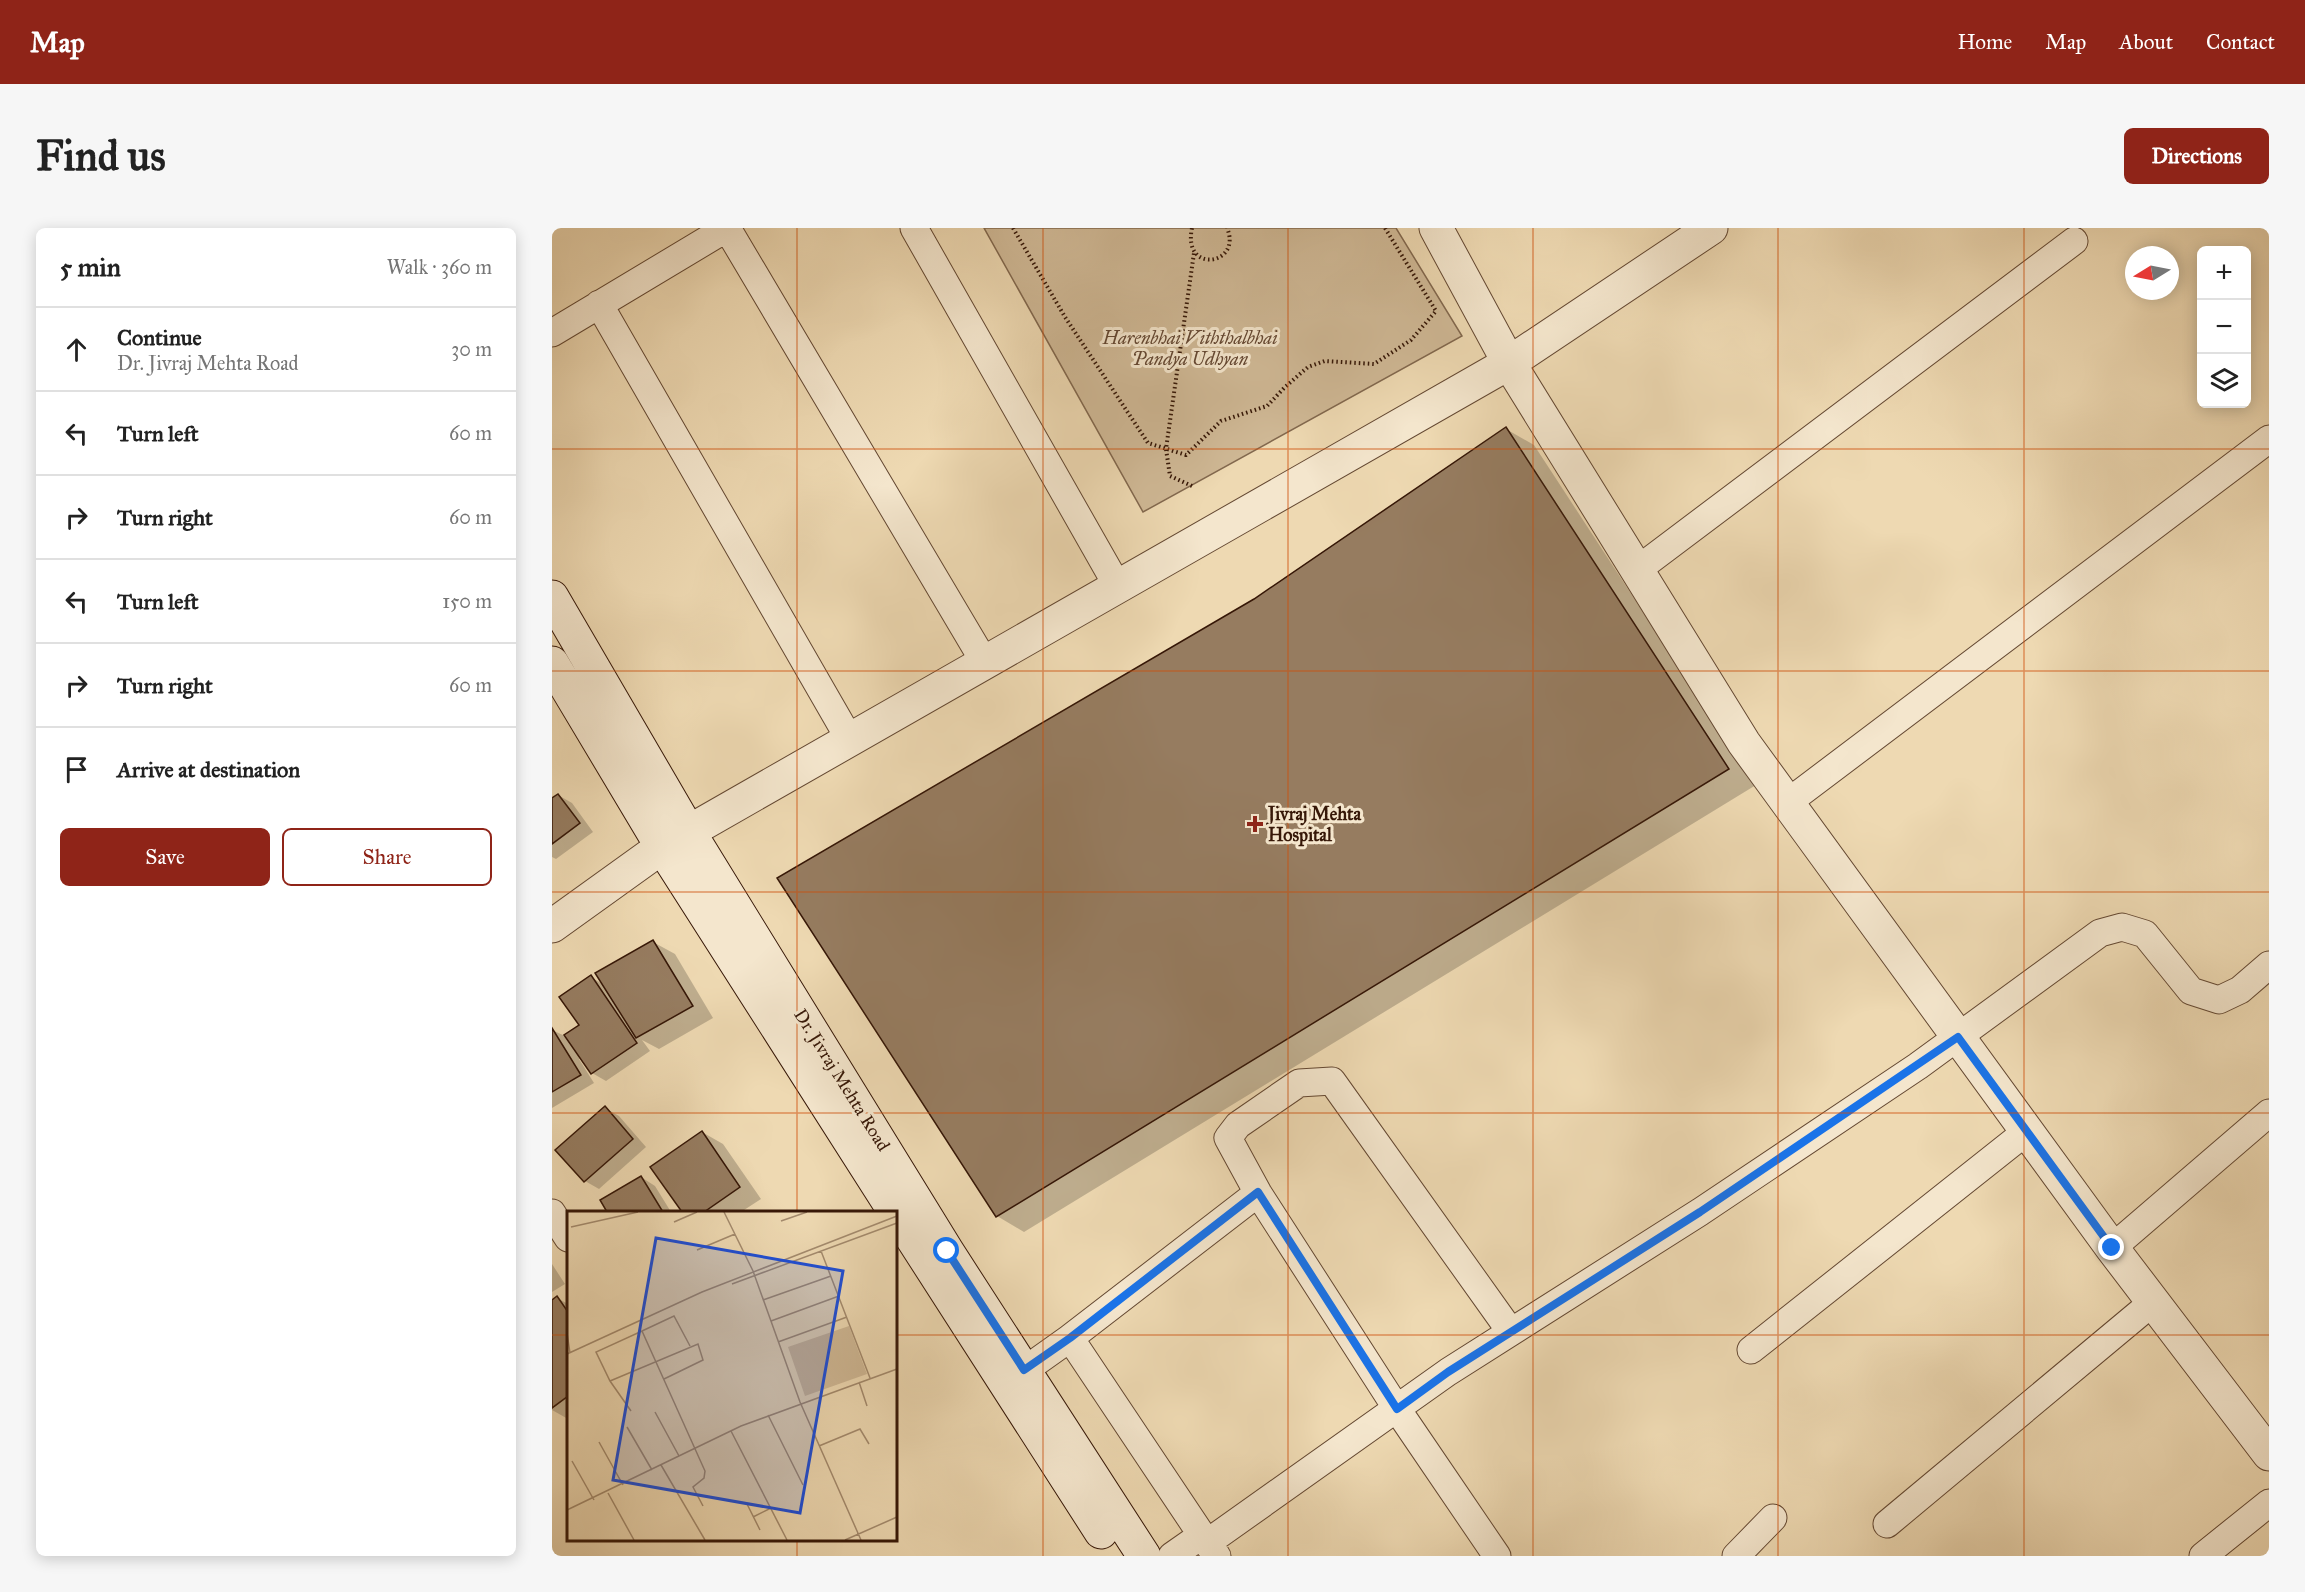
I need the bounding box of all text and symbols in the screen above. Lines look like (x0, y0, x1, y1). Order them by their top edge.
text: Map (30, 25, 85, 60)
text: Home (1957, 29, 2012, 55)
text: Map (2045, 29, 2086, 55)
text: About (2119, 29, 2173, 55)
text: Contact (2206, 29, 2275, 55)
button: Directions (2124, 128, 2269, 184)
text: Find us (36, 130, 166, 182)
north arrow (2125, 246, 2179, 300)
map controls (2197, 246, 2251, 408)
button: + (2197, 246, 2251, 300)
text: 5 min (60, 251, 121, 283)
text: Walk · 360 m (387, 255, 492, 279)
button: − (2197, 300, 2251, 354)
text: Continue (117, 324, 202, 351)
park label: Harenbhai Viththalbhai Pandya Udhyan (1102, 327, 1277, 370)
icon: ahead (60, 333, 93, 366)
text: 30 m (451, 337, 492, 361)
text: Dr. Jivraj Mehta Road (117, 351, 299, 375)
button: layers (2197, 354, 2251, 408)
icon: left (60, 417, 93, 450)
text: Turn left (117, 420, 199, 447)
text: 60 m (449, 421, 492, 445)
icon: right (60, 501, 93, 534)
text: Turn right (117, 504, 213, 531)
text: 60 m (449, 505, 492, 529)
icon: left (60, 585, 93, 618)
text: Turn left (117, 588, 199, 615)
text: 150 m (442, 589, 492, 613)
icon: right (60, 669, 93, 702)
text: Turn right (117, 672, 213, 699)
text: 60 m (449, 673, 492, 697)
icon: arrive (60, 753, 93, 786)
text: Arrive at destination (117, 756, 300, 783)
place label: Jivraj Mehta Hospital (1266, 803, 1361, 847)
marker: Jivraj Mehta Hospital (1246, 815, 1264, 833)
button: Save (60, 828, 270, 886)
button: Share (282, 828, 492, 886)
street label: Dr. Jivraj Mehta Road (789, 1005, 895, 1156)
inset map (567, 1211, 897, 1541)
route end (2098, 1234, 2124, 1260)
route start (933, 1237, 959, 1263)

